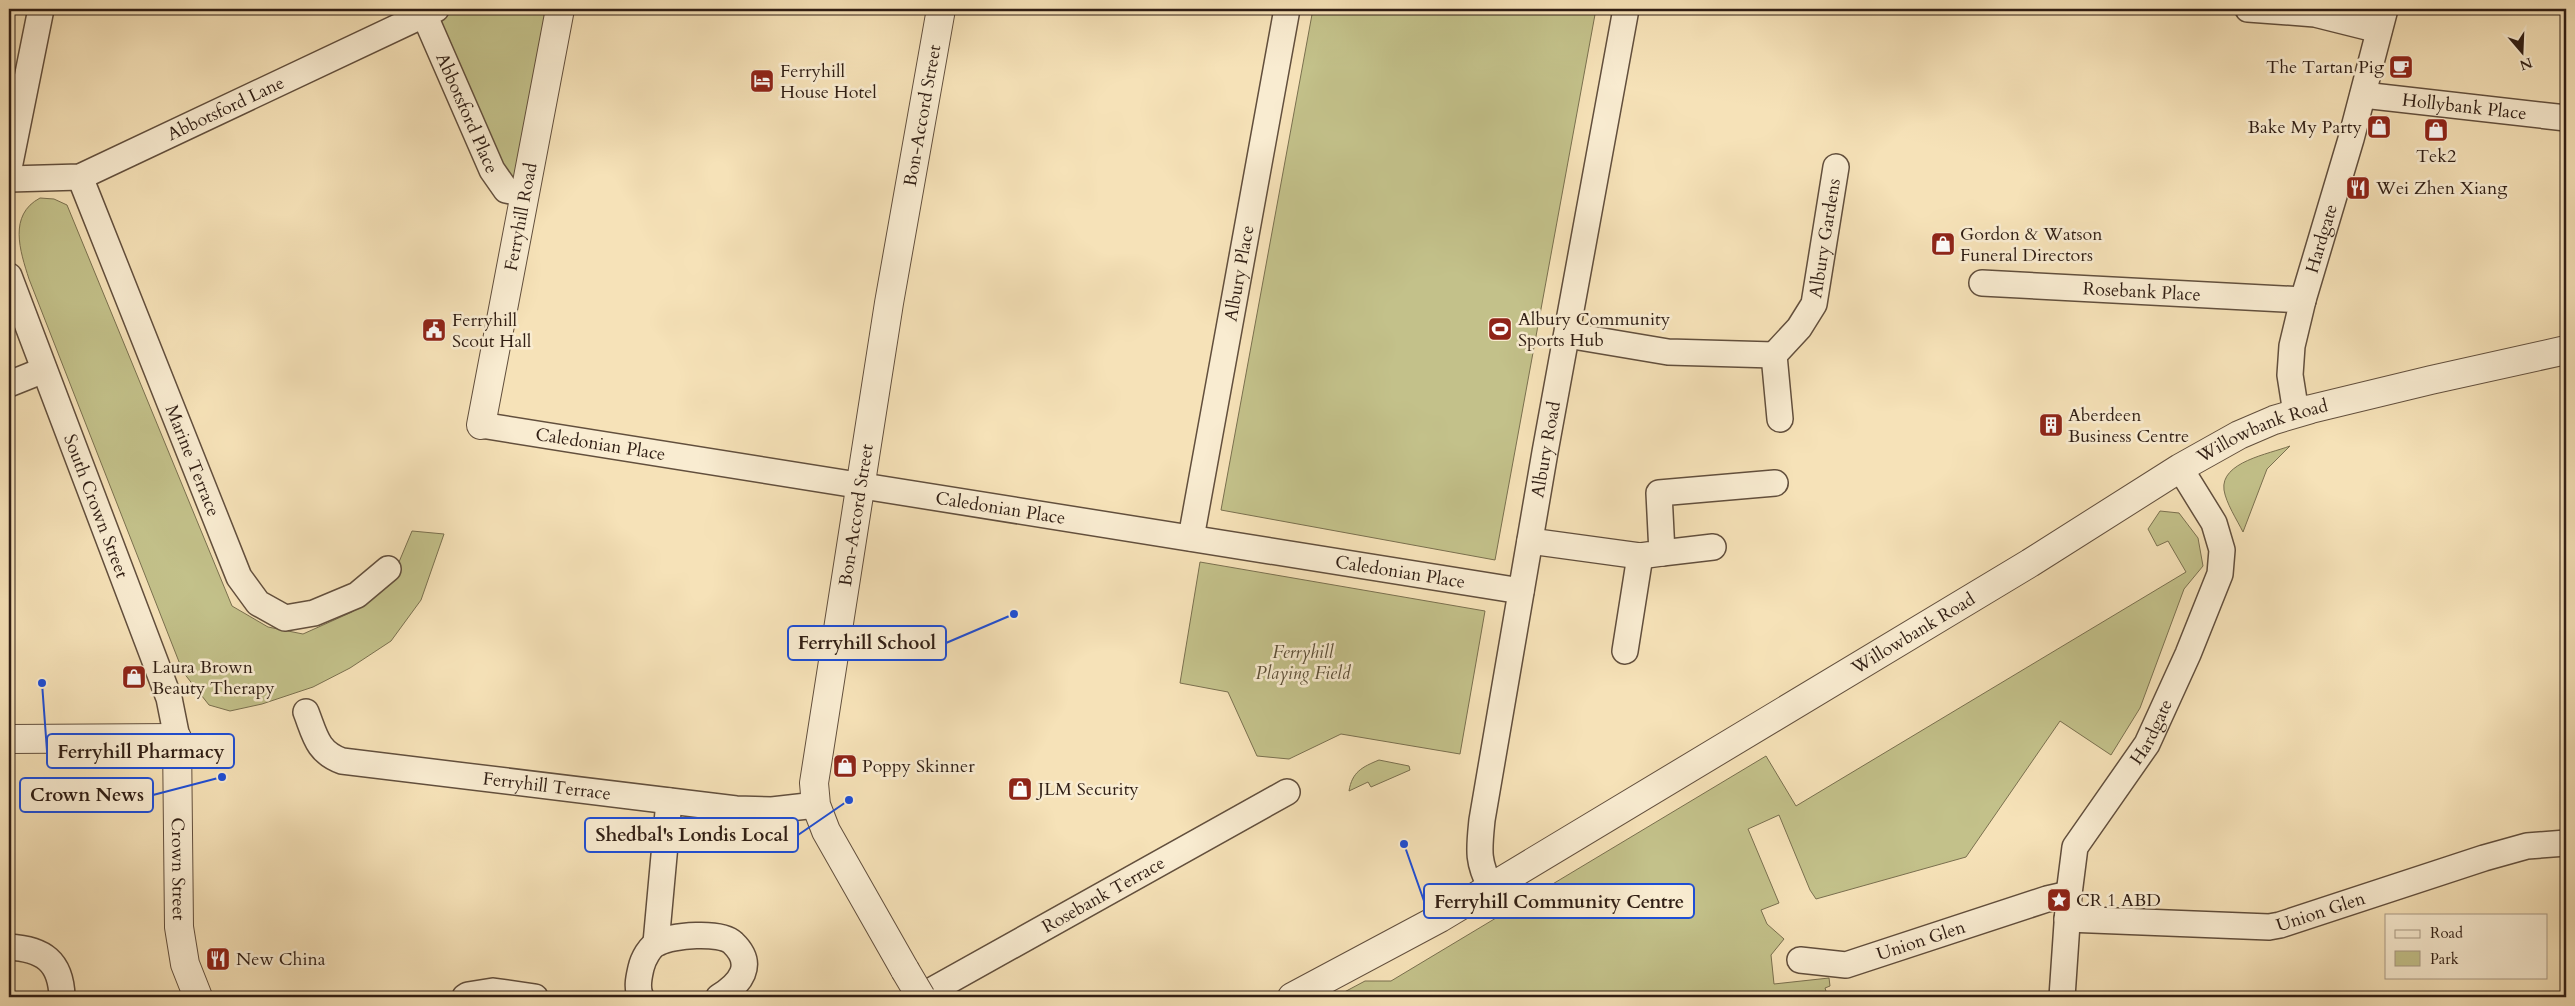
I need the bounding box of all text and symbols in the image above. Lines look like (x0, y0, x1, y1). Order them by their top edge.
north arrow (2498, 28, 2548, 78)
street label: Bon-Accord Street (897, 42, 947, 188)
street label: Abbotsford Place (430, 49, 504, 177)
text: N (2517, 53, 2535, 75)
cafe icon: The Tartan Pig (2388, 54, 2414, 80)
place label: The Tartan Pig (2266, 55, 2385, 80)
place label: Ferryhill House Hotel (780, 59, 877, 105)
hotel icon: Ferryhill House Hotel (749, 68, 775, 94)
street label: Abbotsford Lane (163, 70, 288, 147)
street label: Hollybank Place (2401, 87, 2528, 126)
shop icon: Bake My Party (2366, 114, 2392, 140)
place label: Bake My Party (2248, 115, 2362, 140)
shop icon: Tek2 (2423, 117, 2449, 143)
place label: Tek2 (2416, 144, 2456, 169)
street label: Ferryhill Road (498, 160, 543, 273)
restaurant icon: Wei Zhen Xiang (2345, 175, 2371, 201)
place label: Wei Zhen Xiang (2375, 176, 2508, 201)
street label: Albury Gardens (1803, 177, 1846, 300)
street label: Hardgate (2299, 201, 2343, 276)
place label: Gordon & Watson Funeral Directors (1960, 222, 2103, 268)
street label: Albury Place (1218, 223, 1260, 323)
shop icon: Gordon & Watson Funeral Directors (1930, 231, 1956, 257)
street label: Rosebank Place (2082, 276, 2201, 307)
place label: Albury Community Sports Hub (1518, 307, 1671, 353)
place label: Ferryhill Scout Hall (452, 308, 532, 354)
sports icon: Albury Community Sports Hub (1487, 316, 1513, 342)
public building icon: Ferryhill Scout Hall (421, 317, 447, 343)
street label: Willowbank Road (2191, 393, 2331, 469)
street label: Albury Road (1525, 399, 1567, 500)
street label: Marine Terrace (159, 401, 226, 520)
place label: Aberdeen Business Centre (2068, 403, 2189, 449)
building icon: Aberdeen Business Centre (2038, 412, 2064, 438)
street label: Caledonian Place (534, 421, 667, 467)
street label: South Crown Street (58, 431, 135, 582)
street label: Bon-Accord Street (832, 442, 879, 588)
street label: Caledonian Place (934, 485, 1067, 531)
street label: Caledonian Place (1334, 549, 1467, 594)
street label: Willowbank Road (1846, 586, 1980, 681)
callout: Ferryhill School (788, 626, 946, 660)
text: Ferryhill School (798, 630, 937, 656)
park label: Ferryhill Playing Field (1255, 640, 1352, 686)
place label: Laura Brown Beauty Therapy (152, 655, 275, 701)
shop icon: Laura Brown Beauty Therapy (121, 664, 147, 690)
street label: Hardgate (2124, 695, 2178, 770)
callout: Ferryhill Pharmacy (47, 734, 234, 768)
text: Ferryhill Pharmacy (57, 739, 225, 765)
shop icon: Poppy Skinner (832, 753, 858, 779)
place label: Poppy Skinner (862, 754, 975, 779)
street label: Ferryhill Terrace (481, 766, 612, 806)
shop icon: JLM Security (1007, 776, 1033, 802)
place label: JLM Security (1035, 777, 1139, 802)
callout: Crown News (20, 778, 153, 812)
text: Crown News (30, 782, 144, 808)
street label: Crown Street (165, 817, 191, 921)
callout: Shedbal's Londis Local (585, 818, 798, 852)
text: Shedbal's Londis Local (595, 822, 789, 848)
street label: Rosebank Terrace (1037, 850, 1169, 939)
callout: Ferryhill Community Centre (1424, 884, 1694, 918)
street label: Union Glen (2273, 885, 2369, 938)
place icon: CR 1 ABD (2046, 887, 2072, 913)
place label: CR 1 ABD (2076, 888, 2161, 913)
text: Ferryhill Community Centre (1434, 889, 1684, 915)
street label: Union Glen (1873, 914, 1969, 967)
legend (2385, 914, 2548, 978)
text: Road (2430, 923, 2463, 943)
restaurant icon: New China (205, 946, 231, 972)
place label: New China (236, 947, 326, 972)
text: Park (2430, 949, 2459, 969)

